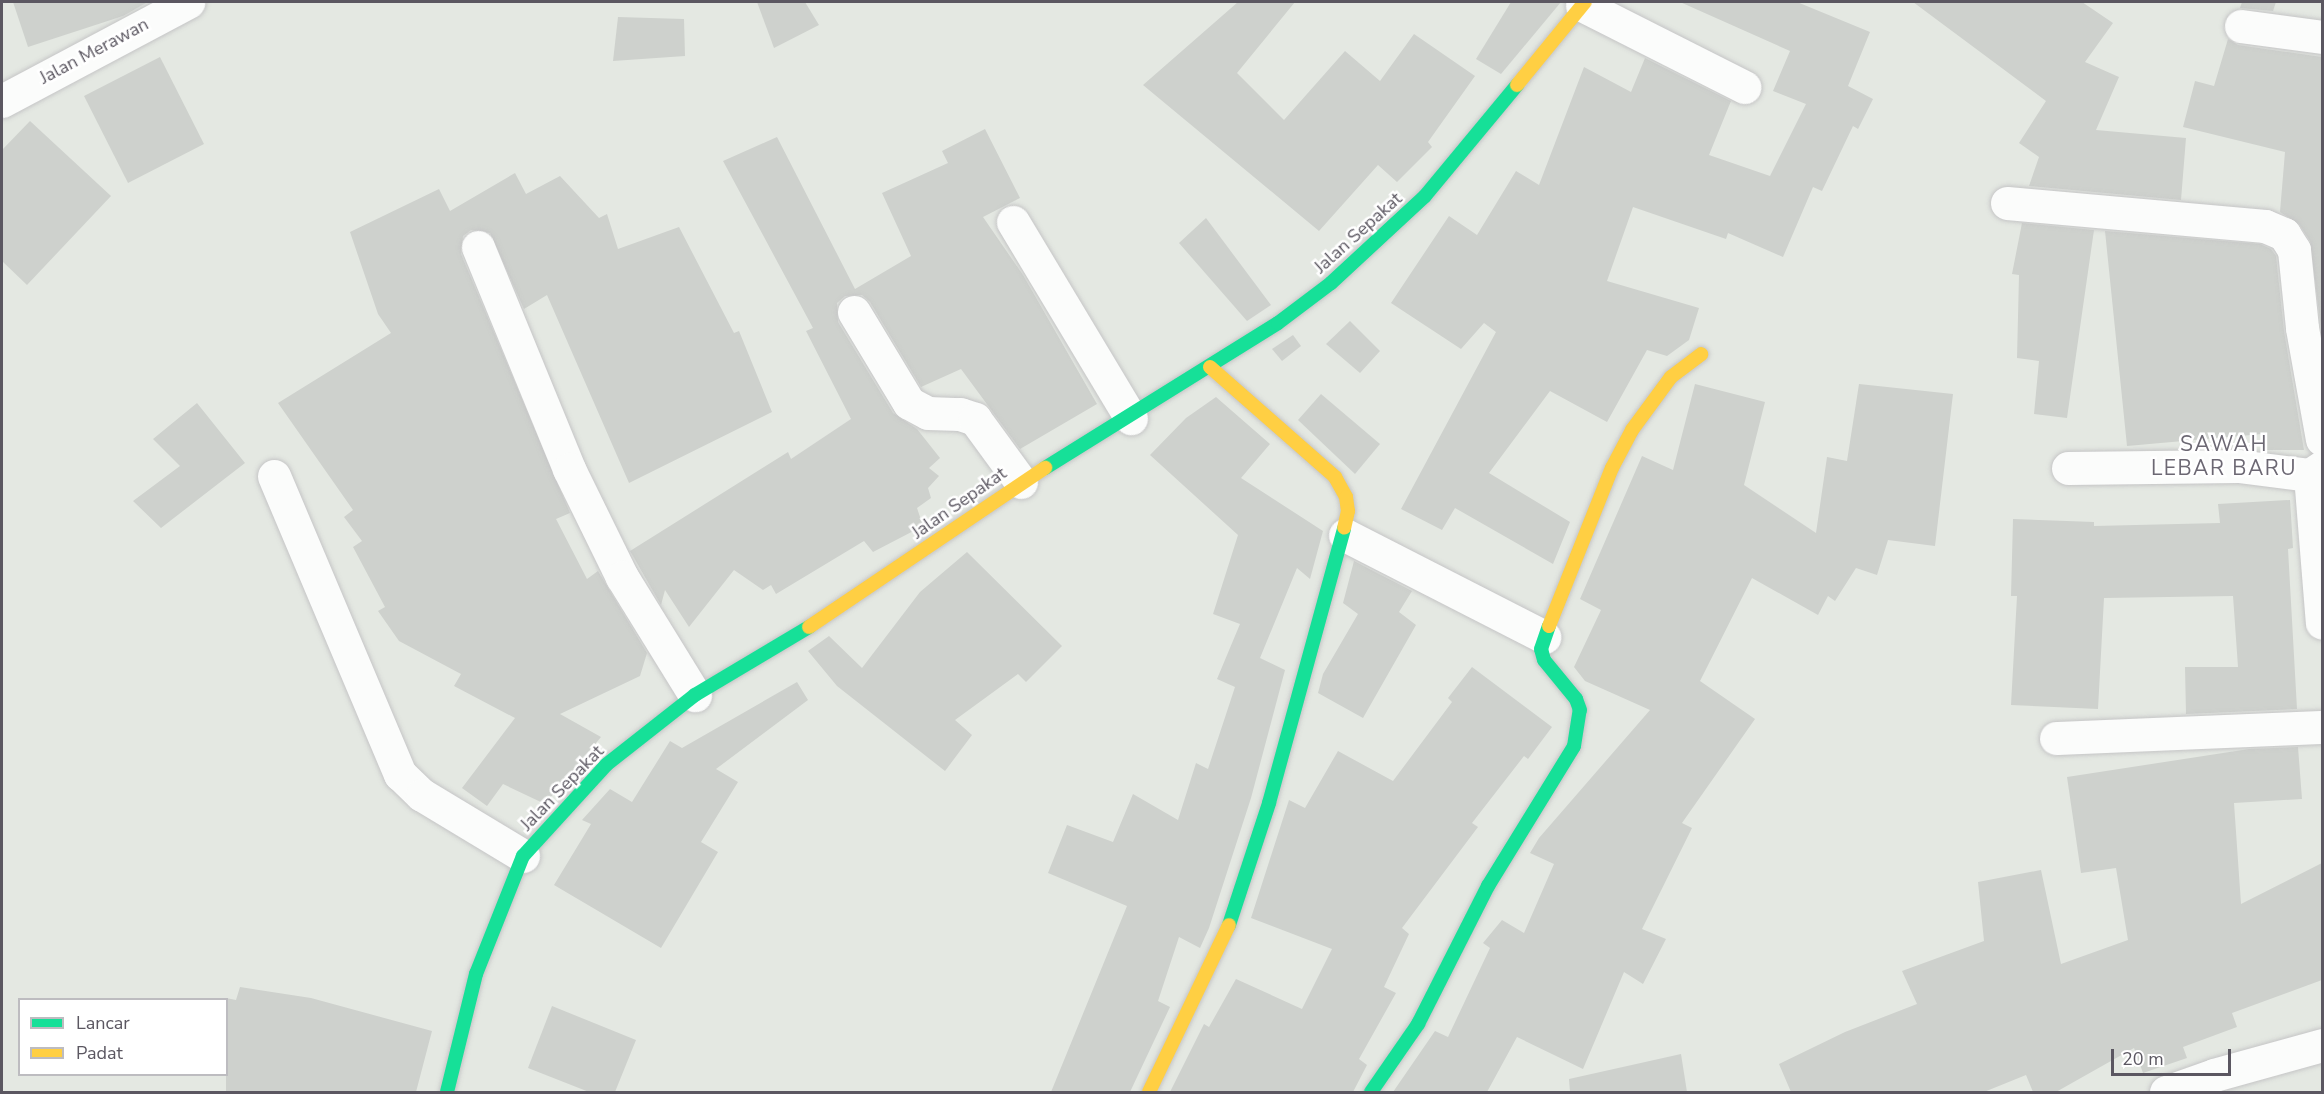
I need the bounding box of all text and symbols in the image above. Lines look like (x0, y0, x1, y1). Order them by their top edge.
street label: Jalan Merawan (36, 13, 152, 89)
street label: Jalan Sepakat (1310, 188, 1406, 278)
district label: SAWAH LEBAR BARU (2151, 431, 2297, 481)
street label: Jalan Sepakat (908, 462, 1010, 544)
street label: Jalan Sepakat (516, 741, 608, 835)
legend (18, 998, 228, 1076)
text: Lancar (76, 1011, 130, 1035)
scale bar (2114, 1037, 2234, 1075)
text: Padat (76, 1041, 123, 1065)
text: 20 m (2122, 1047, 2164, 1071)

